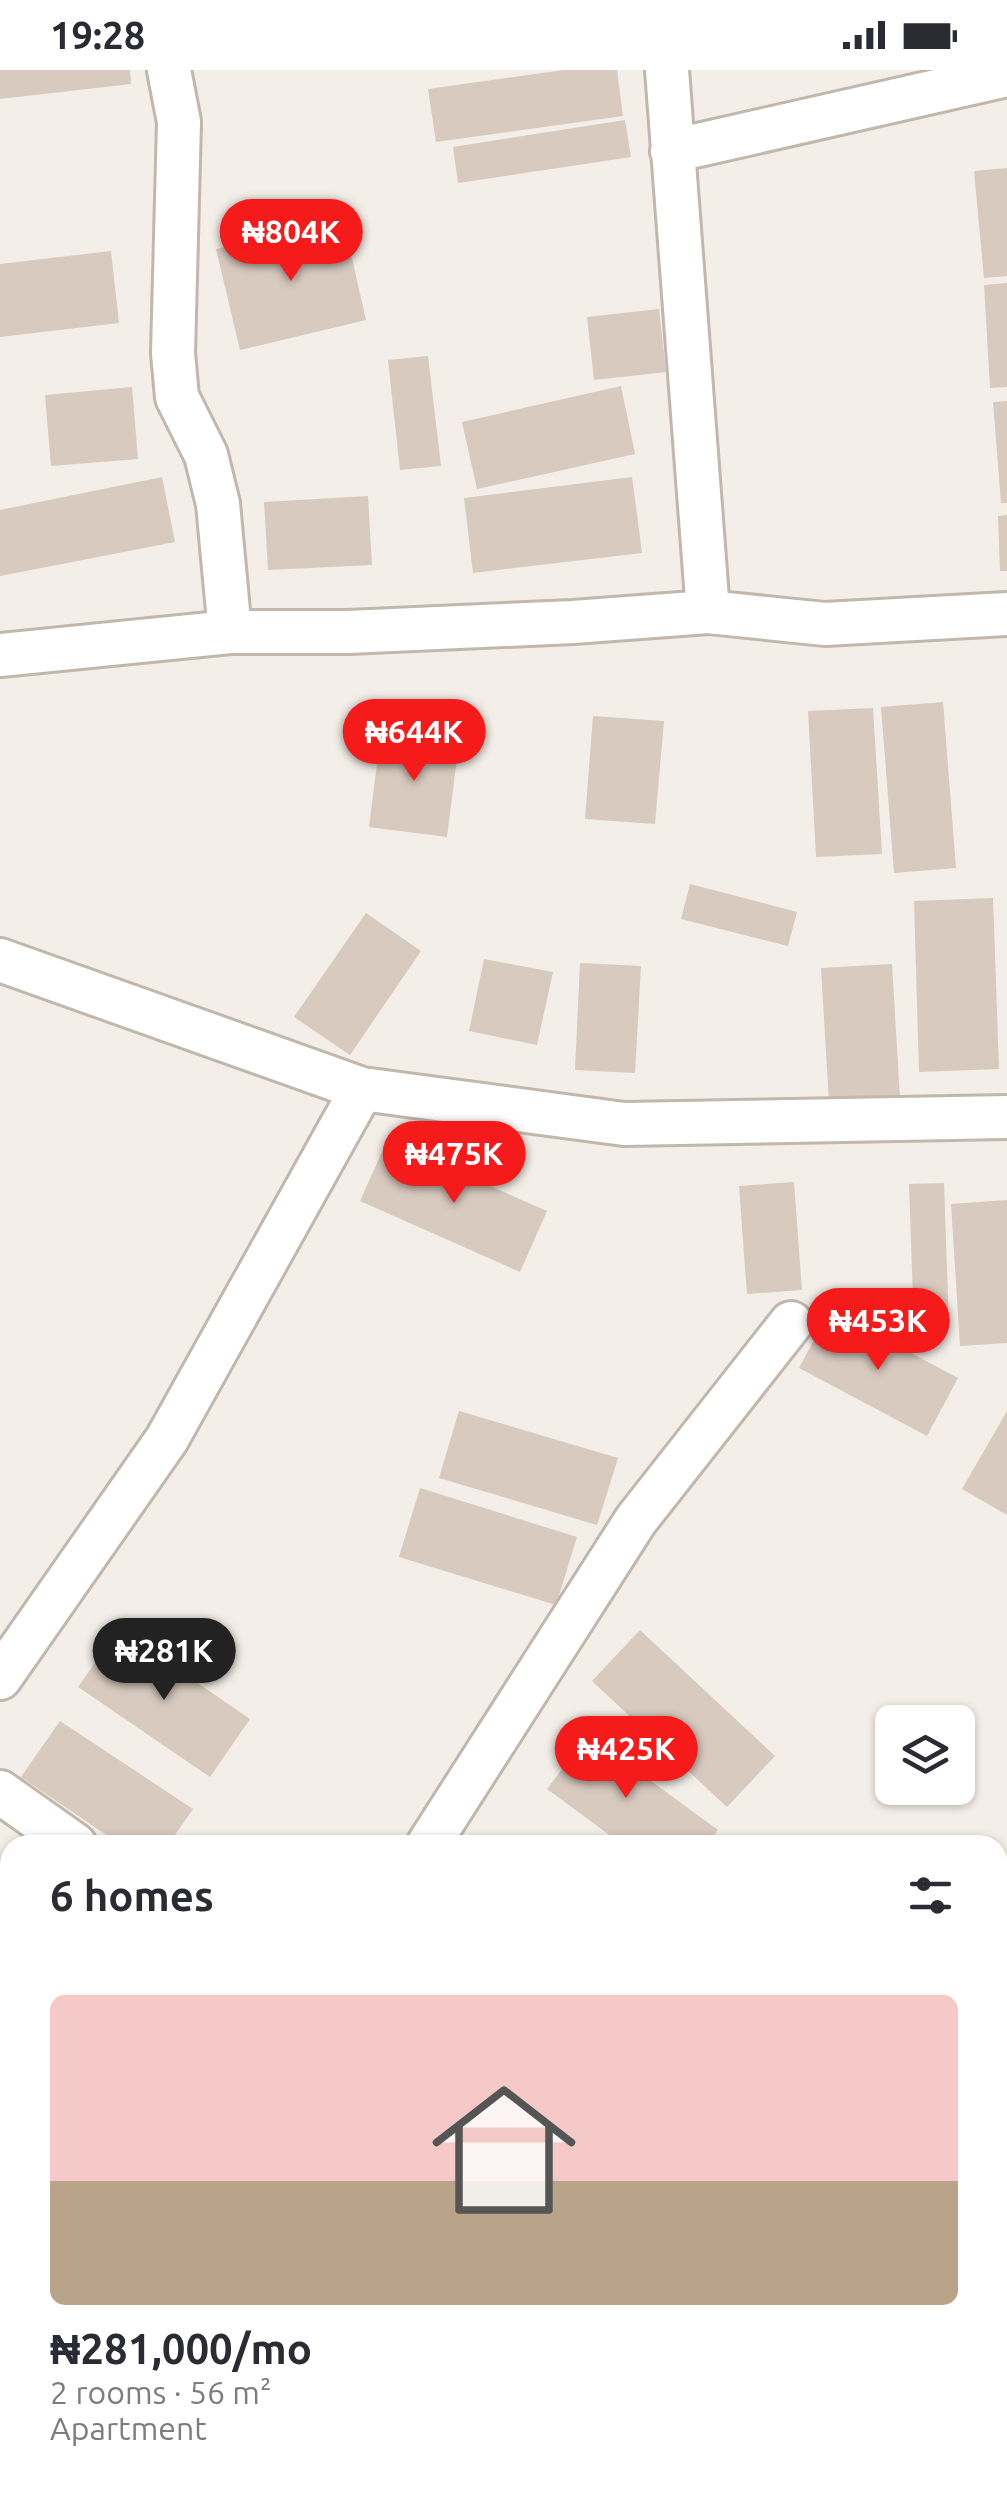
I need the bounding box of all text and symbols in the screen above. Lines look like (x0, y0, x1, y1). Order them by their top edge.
text: 19:28 (50, 14, 145, 56)
pin: ₦804K (221, 199, 361, 284)
text: ₦804K (242, 213, 340, 249)
pin: ₦644K (344, 699, 484, 784)
text: ₦644K (365, 713, 463, 749)
pin: ₦475K (384, 1121, 524, 1206)
text: ₦475K (405, 1135, 503, 1171)
pin: ₦453K (808, 1288, 948, 1373)
text: ₦453K (829, 1302, 927, 1338)
pin: ₦281K (94, 1618, 234, 1703)
text: ₦281K (115, 1632, 213, 1668)
map controls (875, 1705, 975, 1805)
button: layers (875, 1705, 975, 1805)
pin: ₦425K (556, 1716, 696, 1801)
text: ₦425K (577, 1730, 675, 1766)
icon: filters (903, 1868, 958, 1923)
text: 6 homes (50, 1872, 214, 1919)
icon: home (414, 2060, 594, 2240)
text: ₦281,000/mo (50, 2325, 312, 2372)
text: 2 rooms · 56 m² (50, 2374, 271, 2410)
text: Apartment (50, 2410, 207, 2446)

